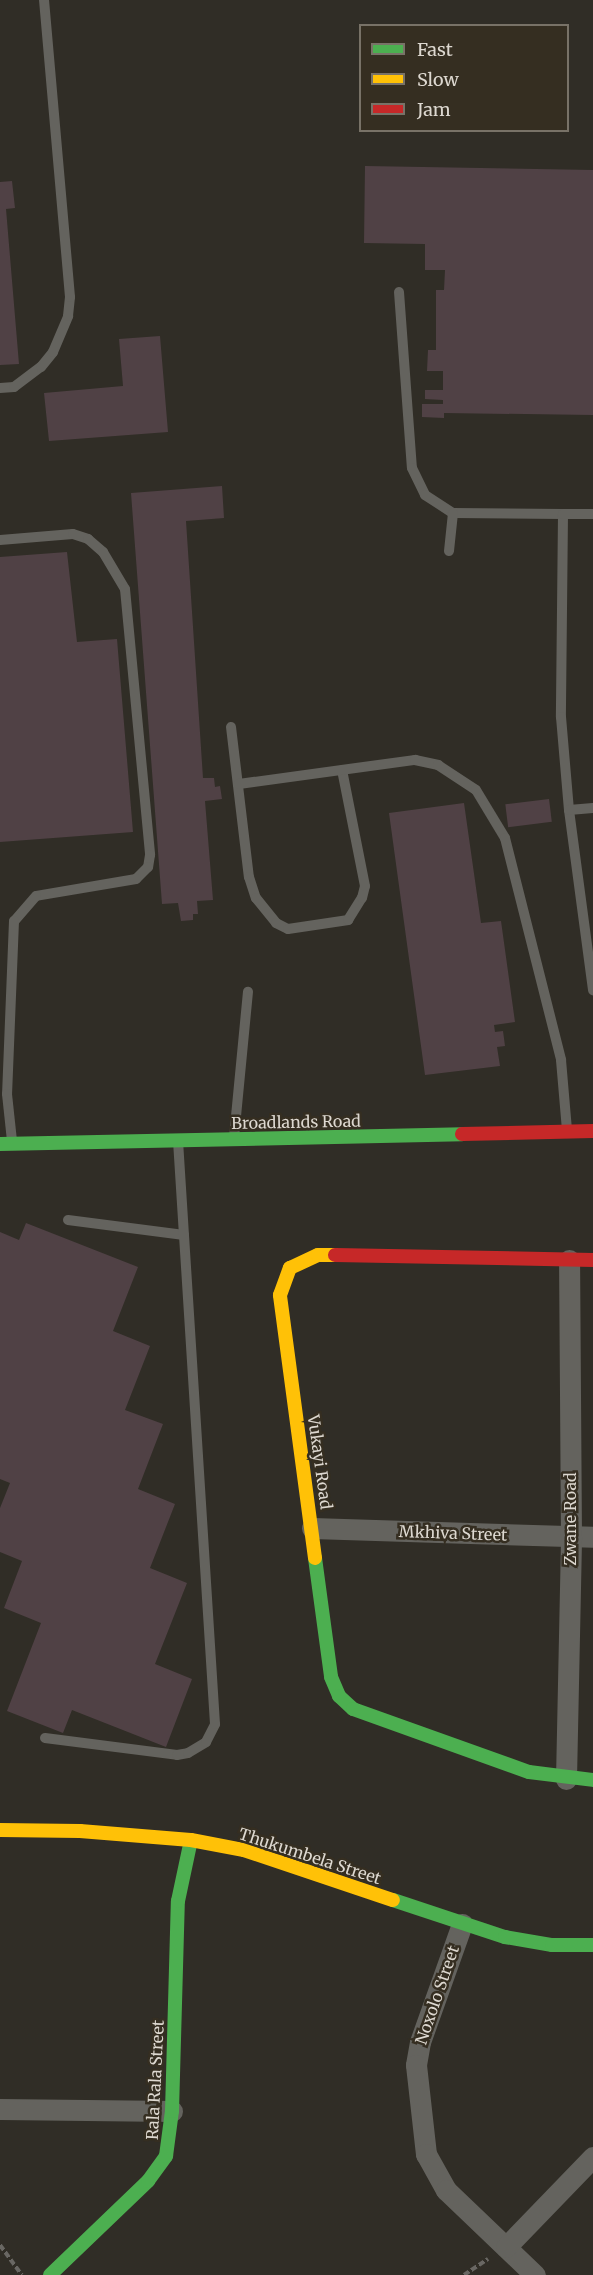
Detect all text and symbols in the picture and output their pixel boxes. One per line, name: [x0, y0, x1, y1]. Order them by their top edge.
legend: [359, 24, 569, 132]
text: Fast: [417, 38, 453, 61]
text: Slow: [417, 68, 459, 91]
text: Jam: [417, 98, 451, 121]
street label: Broadlands Road: [231, 1111, 361, 1133]
street label: Vukayi Road: [304, 1413, 336, 1511]
street label: Zwane Road: [560, 1472, 580, 1566]
street label: Mkhiva Street: [398, 1522, 508, 1544]
street label: Thukumbela Street: [236, 1824, 384, 1888]
street label: Noxolo Street: [411, 1943, 463, 2047]
street label: Rala Rala Street: [142, 2019, 168, 2141]

